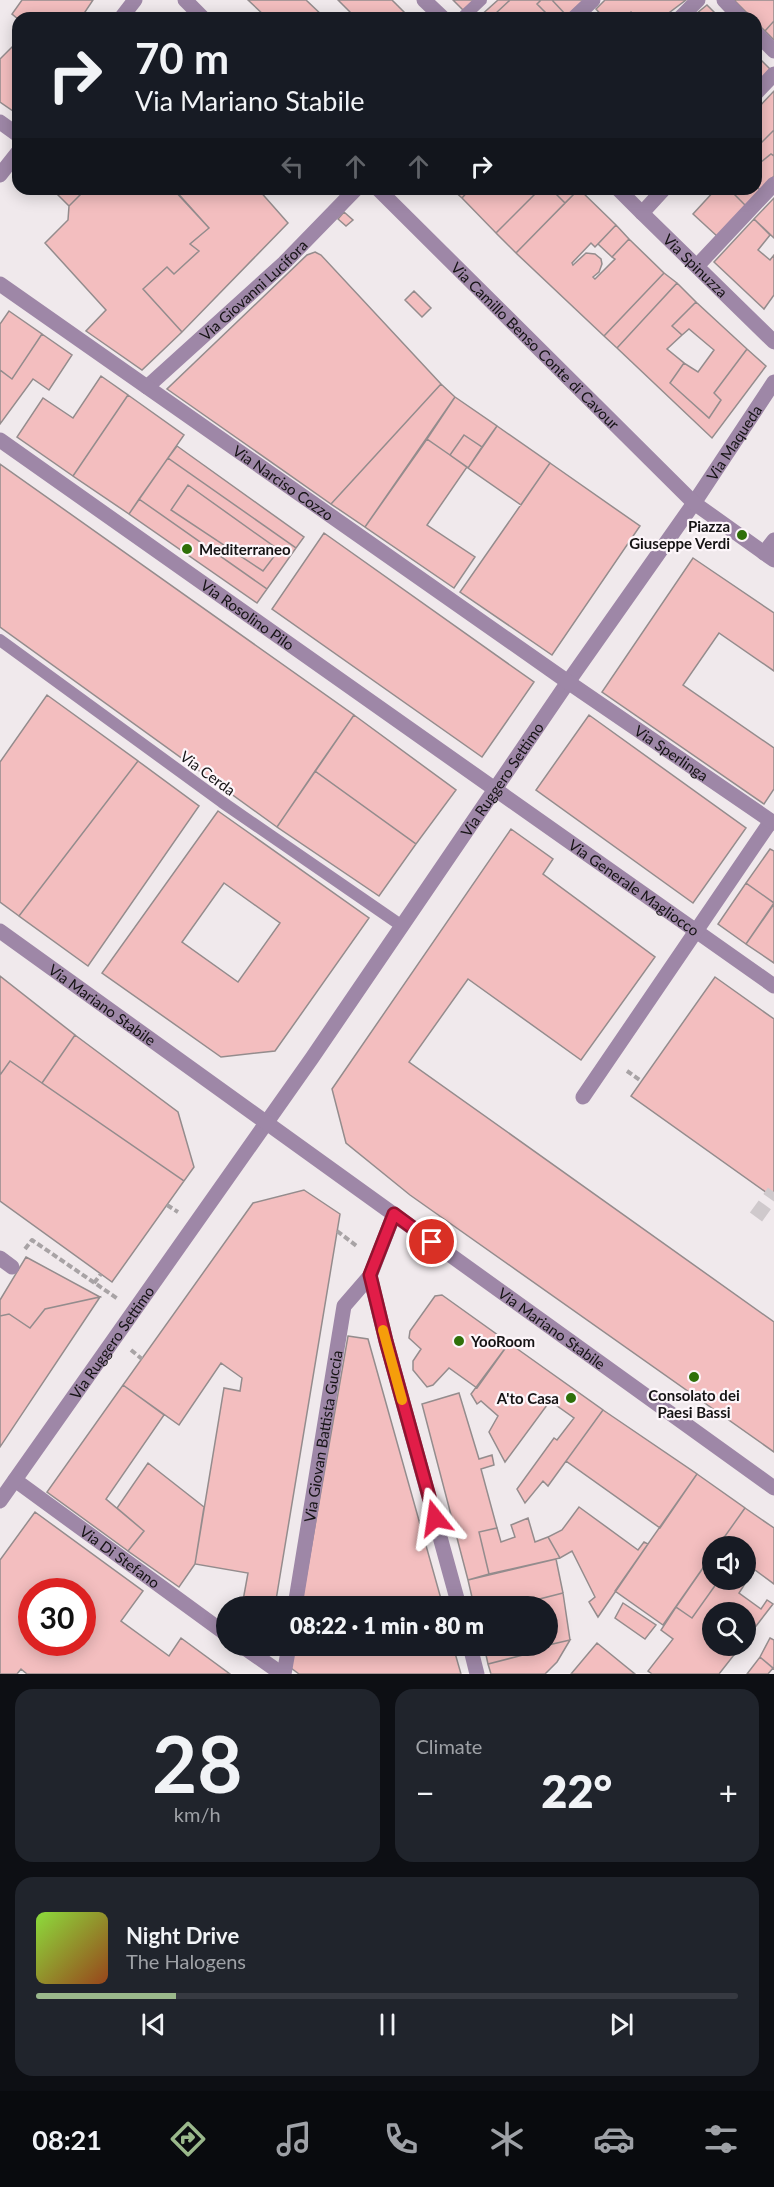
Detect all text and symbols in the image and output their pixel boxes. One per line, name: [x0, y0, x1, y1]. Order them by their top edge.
text: 70 m: [135, 33, 229, 83]
icon: right: [36, 36, 114, 114]
text: Via Mariano Stabile: [135, 84, 365, 117]
icon: left: [276, 150, 309, 183]
icon: ahead: [339, 150, 372, 183]
icon: ahead: [402, 150, 435, 183]
icon: right: [465, 150, 498, 183]
street label: Via Spinuzza: [660, 230, 732, 301]
street label: Via Giovanni Lucifora: [196, 236, 311, 344]
street label: Via Camillo Benso Conte di Cavour: [448, 258, 624, 433]
street label: Via Maqueda: [702, 401, 765, 484]
street label: Via Narciso Cozzo: [230, 441, 337, 524]
place label: Piazza Giuseppe Verdi: [629, 517, 730, 552]
marker: Piazza Giuseppe Verdi: [735, 528, 749, 542]
place label: Mediterraneo: [199, 540, 291, 558]
marker: Mediterraneo: [180, 542, 194, 556]
street label: Via Rosolino Pilo: [197, 576, 298, 654]
street label: Via Ruggero Settimo: [457, 719, 547, 840]
street label: Via Sperlinga: [631, 721, 712, 784]
street label: Via Cerda: [177, 747, 239, 799]
street label: Via Generale Magliocco: [565, 835, 703, 939]
street label: Via Mariano Stabile: [45, 960, 159, 1049]
pin: [406, 1216, 457, 1267]
icon: arrive: [415, 1225, 448, 1258]
street label: Via Ruggero Settimo: [66, 1282, 158, 1402]
street label: Via Mariano Stabile: [495, 1284, 609, 1373]
place label: YooRoom: [470, 1332, 535, 1350]
marker: YooRoom: [452, 1334, 466, 1348]
street label: Via Giovan Battista Guccia: [300, 1349, 346, 1523]
marker: Consolato dei Paesi Bassi: [687, 1370, 701, 1384]
place label: Consolato dei Paesi Bassi: [648, 1386, 740, 1421]
place label: A'to Casa: [496, 1389, 559, 1407]
marker: A'to Casa: [564, 1391, 578, 1405]
position arrow: [403, 1486, 467, 1550]
street label: Via Di Stefano: [77, 1522, 163, 1592]
map controls: [702, 1536, 756, 1656]
button: sound: [702, 1536, 756, 1590]
speed limit sign: 30: [18, 1578, 96, 1656]
button: search: [702, 1602, 756, 1656]
text: 08:22 · 1 min · 80 m: [290, 1612, 484, 1639]
text: 28: [152, 1716, 242, 1810]
text: Climate: [416, 1734, 482, 1758]
text: 22°: [541, 1764, 612, 1818]
text: −: [416, 1772, 435, 1812]
text: +: [719, 1772, 738, 1812]
text: km/h: [174, 1802, 221, 1826]
text: Night Drive: [126, 1922, 239, 1949]
text: The Halogens: [126, 1949, 246, 1973]
icon: previous: [137, 2008, 170, 2041]
icon: pause: [371, 2008, 404, 2041]
icon: next: [605, 2008, 638, 2041]
icon: directions: [167, 2118, 209, 2160]
icon: music: [273, 2118, 315, 2160]
icon: phone: [380, 2118, 422, 2160]
icon: climate: [486, 2118, 528, 2160]
icon: car: [593, 2118, 635, 2160]
icon: filters: [700, 2118, 742, 2160]
text: 08:21: [32, 2123, 102, 2156]

